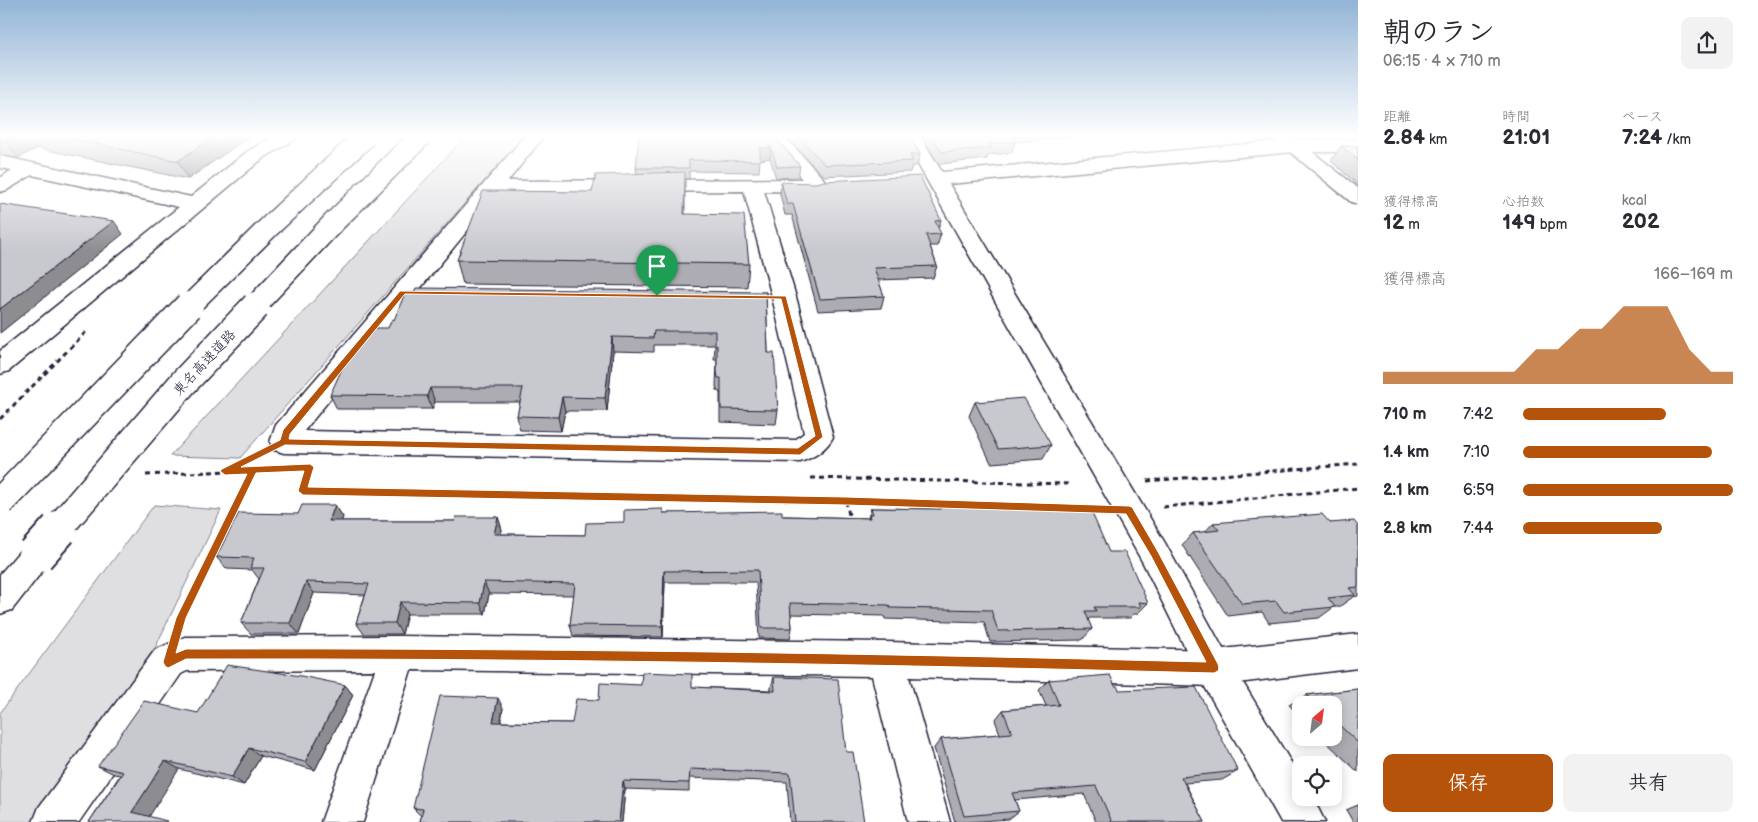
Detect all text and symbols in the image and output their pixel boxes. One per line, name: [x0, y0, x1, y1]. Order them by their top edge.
text: 朝のラン: [1383, 16, 1495, 49]
button: share: [1681, 17, 1733, 69]
text: 06:15 · 4 × 710 m: [1383, 52, 1501, 71]
text: 距離: [1383, 108, 1411, 125]
text: 時間: [1502, 108, 1530, 125]
text: ペース: [1622, 108, 1663, 125]
text: 2.84: [1383, 125, 1425, 150]
text: 21:01: [1502, 125, 1550, 150]
text: 7:24: [1622, 125, 1662, 150]
text: km: [1425, 131, 1447, 148]
text: /km: [1662, 131, 1691, 148]
text: kcal: [1622, 192, 1647, 209]
text: 獲得標高: [1383, 193, 1439, 210]
text: 心拍数: [1502, 193, 1544, 210]
text: 202: [1622, 209, 1660, 234]
text: 12: [1383, 210, 1404, 235]
text: 149: [1502, 210, 1536, 235]
text: m: [1404, 216, 1420, 233]
text: bpm: [1536, 216, 1567, 233]
pin: [636, 245, 678, 296]
icon: arrive: [643, 252, 671, 280]
text: 166–169 m: [1654, 265, 1733, 284]
text: 獲得標高: [1383, 270, 1447, 289]
street label: 東名高速道路: [170, 326, 239, 399]
text: 710 m: [1383, 405, 1427, 424]
text: 7:42: [1463, 405, 1493, 424]
text: 1.4 km: [1383, 443, 1429, 462]
text: 7:10: [1463, 443, 1490, 462]
text: 2.1 km: [1383, 481, 1429, 500]
text: 6:59: [1463, 481, 1494, 500]
text: 2.8 km: [1383, 519, 1432, 538]
text: 7:44: [1463, 519, 1494, 538]
north arrow: [1292, 696, 1342, 746]
map controls: [1292, 696, 1342, 806]
button: 保存: [1383, 754, 1553, 812]
button: 共有: [1563, 754, 1733, 812]
button: locate: [1292, 756, 1342, 806]

